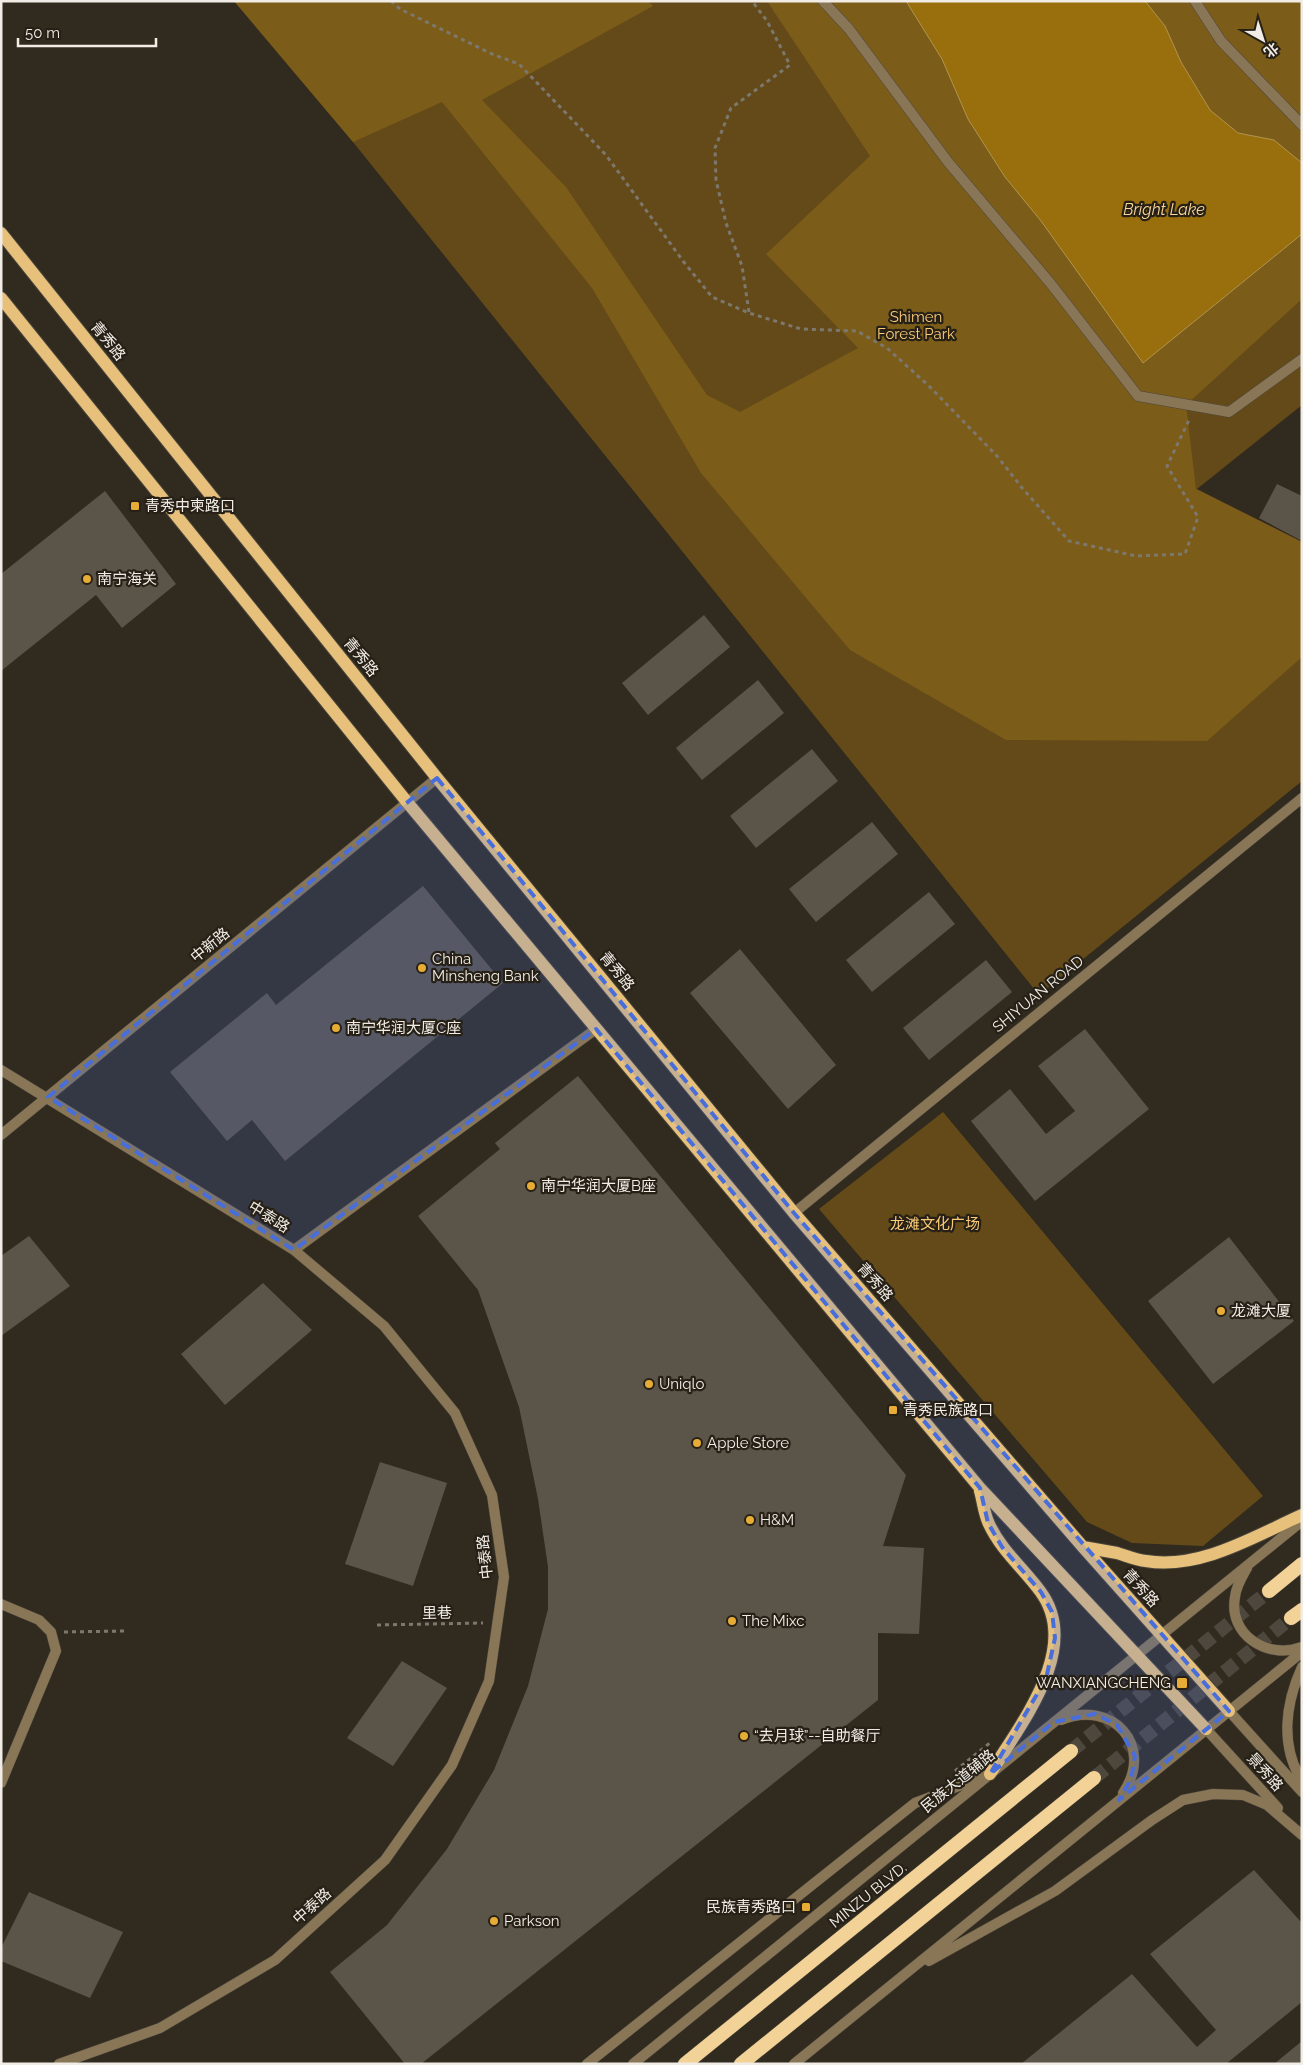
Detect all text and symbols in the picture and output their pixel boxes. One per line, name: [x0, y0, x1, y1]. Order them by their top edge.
scale bar: [18, 15, 155, 47]
north arrow: [1238, 15, 1288, 65]
text: 50 m: [25, 24, 60, 42]
text: 北: [1261, 39, 1282, 61]
water label: Bright Lake: [1123, 200, 1205, 219]
park label: Shimen Forest Park: [877, 308, 955, 343]
street label: 青秀路: [87, 318, 129, 364]
place label: 青秀中柬路口: [145, 497, 235, 515]
marker: 青秀中柬路口: [129, 500, 141, 512]
place label: 南宁海关: [97, 570, 157, 588]
marker: 南宁海关: [81, 573, 93, 585]
street label: 青秀路: [340, 634, 382, 680]
street label: 中新路: [187, 924, 233, 966]
street label: 青秀路: [596, 948, 638, 994]
place label: China Minsheng Bank: [432, 950, 539, 985]
street label: SHIYUAN ROAD: [989, 952, 1087, 1036]
marker: China Minsheng Bank: [416, 962, 428, 974]
place label: 南宁华润大厦C座: [346, 1019, 461, 1037]
marker: 南宁华润大厦C座: [330, 1022, 342, 1034]
place label: 南宁华润大厦B座: [541, 1177, 656, 1195]
marker: 南宁华润大厦B座: [525, 1180, 537, 1192]
street label: 中泰路: [245, 1197, 293, 1237]
park label: 龙滩文化广场: [890, 1215, 980, 1233]
street label: 青秀路: [853, 1259, 897, 1305]
place label: 龙滩大厦: [1231, 1302, 1291, 1320]
marker: 龙滩大厦: [1215, 1305, 1227, 1317]
place label: Uniqlo: [659, 1375, 705, 1393]
marker: Uniqlo: [643, 1378, 655, 1390]
place label: 青秀民族路口: [903, 1401, 993, 1419]
marker: 青秀民族路口: [887, 1404, 899, 1416]
place label: Apple Store: [707, 1434, 789, 1452]
marker: Apple Store: [691, 1437, 703, 1449]
place label: H&M: [760, 1511, 794, 1529]
marker: H&M: [744, 1514, 756, 1526]
street label: 中泰路: [474, 1534, 496, 1580]
street label: 青秀路: [1119, 1565, 1163, 1611]
street label: 里巷: [422, 1604, 452, 1622]
place label: The Mixc: [742, 1612, 804, 1630]
marker: The Mixc: [726, 1615, 738, 1627]
place label: WANXIANGCHENG: [1036, 1674, 1171, 1692]
marker: WANXIANGCHENG: [1175, 1676, 1189, 1690]
place label: “去月球”--自助餐厅: [754, 1727, 881, 1745]
marker: “去月球”--自助餐厅: [738, 1730, 750, 1742]
street label: 民族大道辅路: [917, 1746, 999, 1816]
street label: 景秀路: [1243, 1749, 1287, 1795]
street label: MINZU BLVD.: [826, 1858, 910, 1932]
street label: 中泰路: [289, 1884, 335, 1928]
place label: 民族青秀路口: [706, 1898, 796, 1916]
marker: 民族青秀路口: [800, 1901, 812, 1913]
place label: Parkson: [504, 1912, 560, 1930]
marker: Parkson: [488, 1915, 500, 1927]

